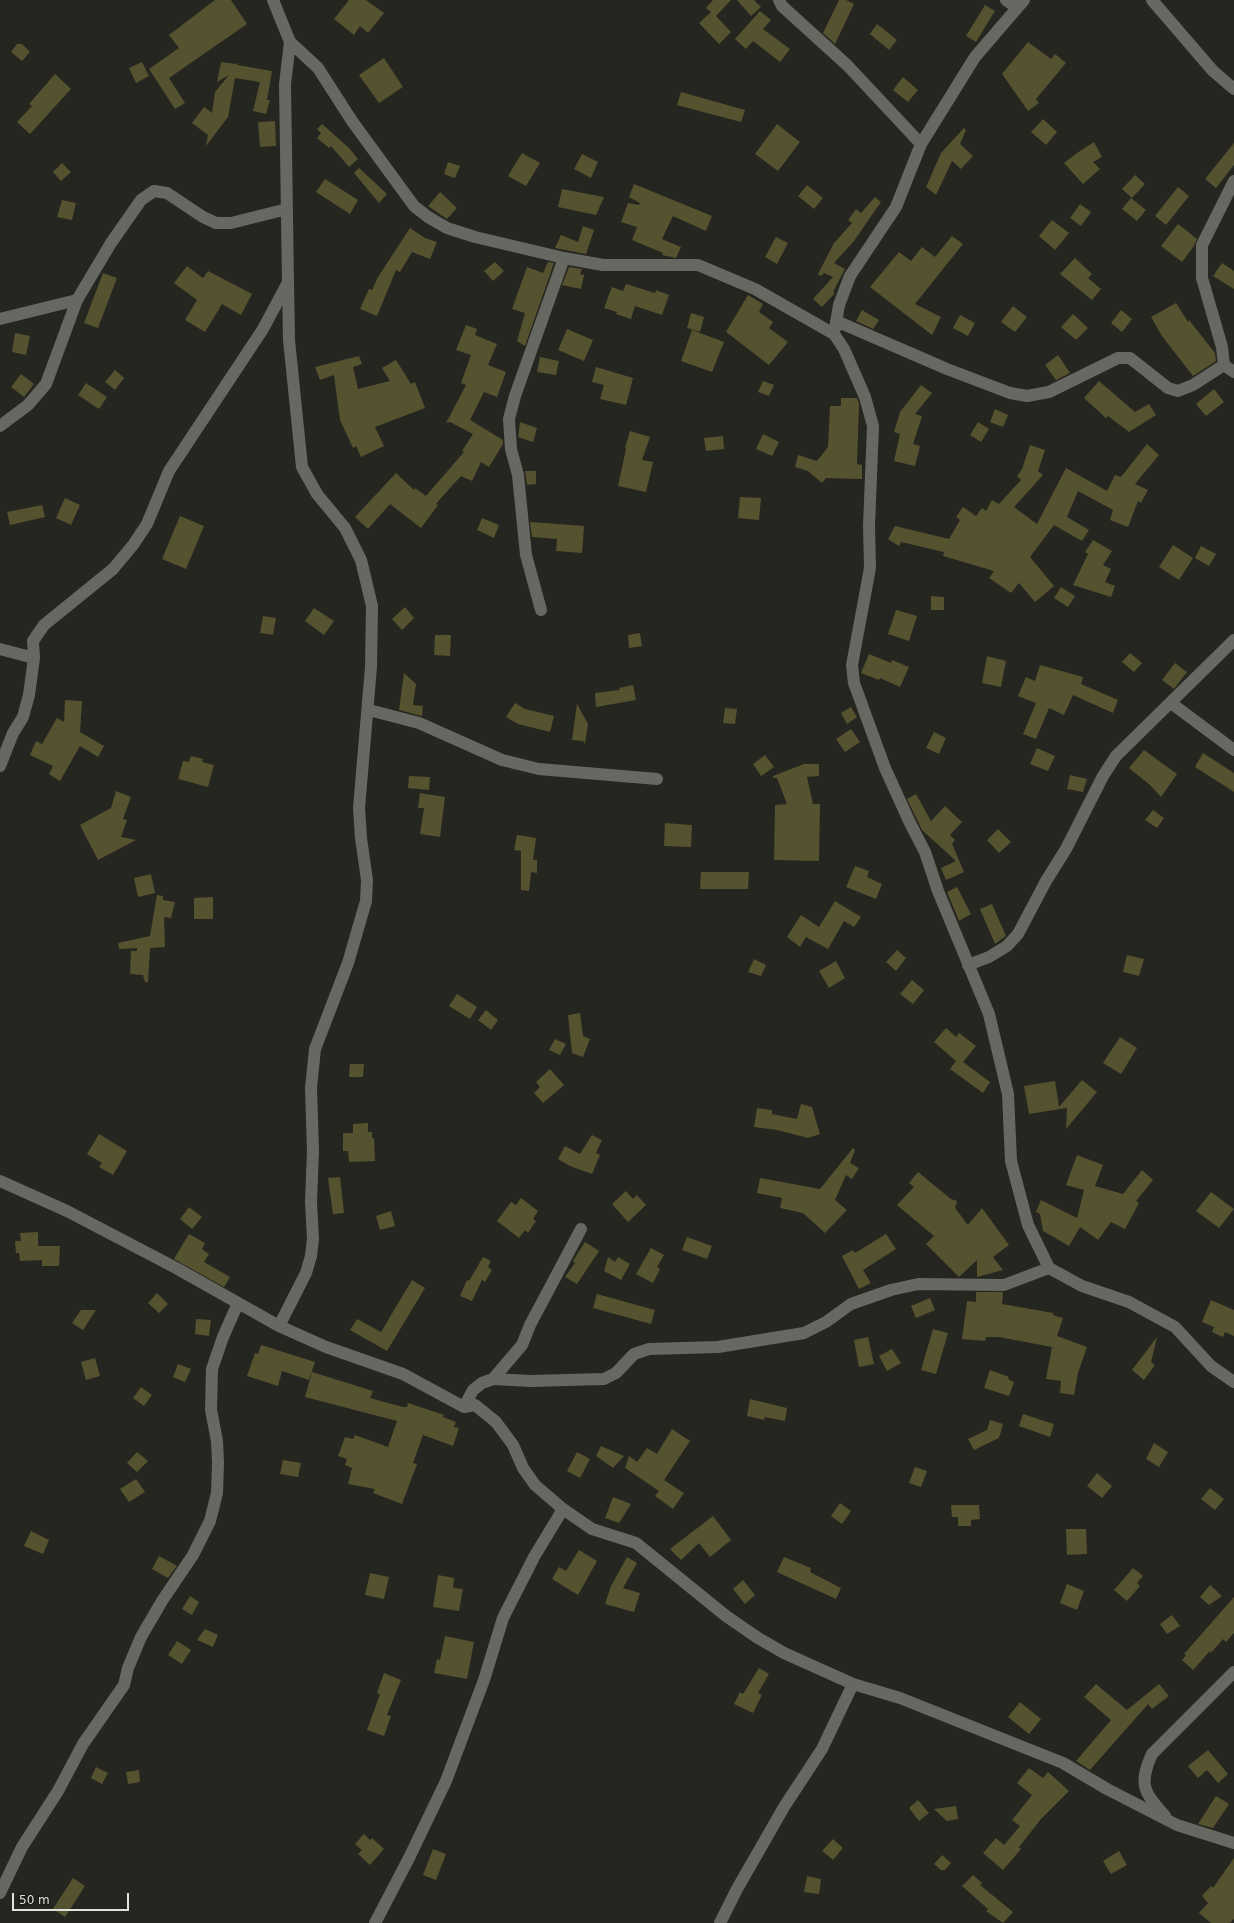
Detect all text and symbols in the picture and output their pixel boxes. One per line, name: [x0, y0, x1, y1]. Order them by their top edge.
scale bar: [14, 1885, 131, 1911]
text: 50 m: [19, 1893, 50, 1907]

